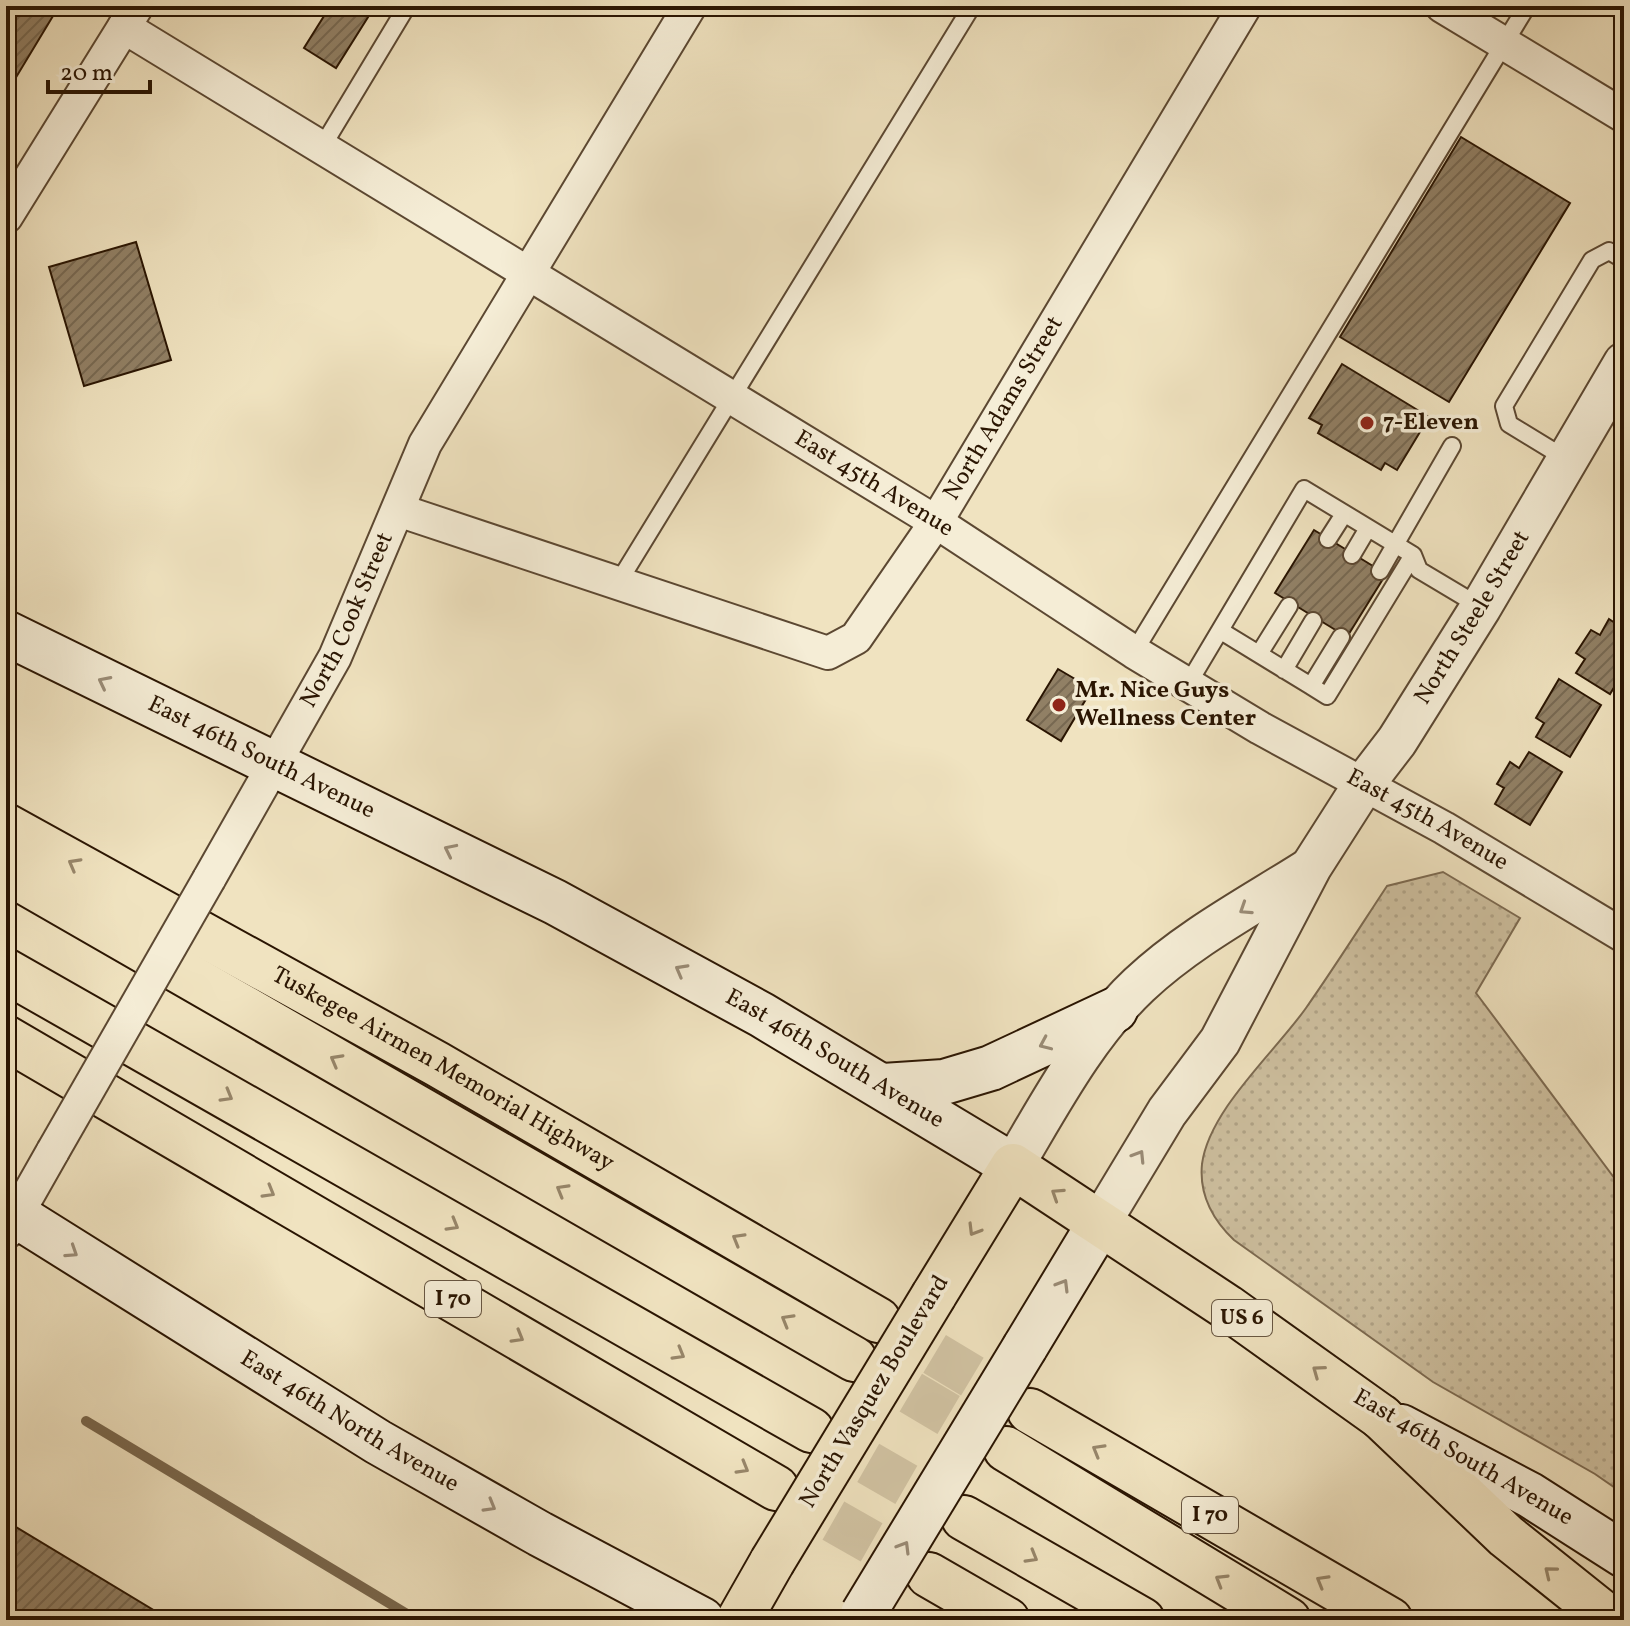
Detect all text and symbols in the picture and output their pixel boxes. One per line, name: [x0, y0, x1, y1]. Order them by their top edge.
scale bar: [48, 44, 150, 94]
text: 20 m: [60, 57, 113, 91]
street label: North Adams Street: [936, 310, 1072, 507]
place label: 7-Eleven: [1383, 406, 1479, 440]
marker: 7-Eleven: [1358, 414, 1376, 432]
street label: East 45th Avenue: [787, 422, 960, 546]
street label: North Steele Street: [1407, 524, 1539, 712]
street label: North Cook Street: [292, 527, 403, 714]
place label: Mr. Nice Guys Wellness Center: [1075, 674, 1256, 736]
one-way arrow: [97, 676, 112, 692]
street label: East 46th South Avenue: [142, 688, 381, 828]
marker: Mr. Nice Guys Wellness Center: [1050, 696, 1068, 714]
street label: East 45th Avenue: [1340, 761, 1515, 880]
one-way arrow: [444, 844, 459, 859]
one-way arrow: [68, 858, 82, 873]
one-way arrow: [1239, 899, 1254, 914]
street label: Tuskegee Airmen Memorial Highway: [265, 959, 620, 1180]
one-way arrow: [675, 964, 689, 979]
street label: East 46th South Avenue: [719, 981, 950, 1138]
one-way arrow: [1039, 1034, 1053, 1050]
one-way arrow: [331, 1054, 345, 1070]
one-way arrow: [219, 1087, 233, 1102]
one-way arrow: [1130, 1150, 1145, 1165]
one-way arrow: [260, 1182, 275, 1198]
one-way arrow: [556, 1184, 571, 1200]
one-way arrow: [1051, 1189, 1065, 1204]
one-way arrow: [444, 1215, 459, 1231]
one-way arrow: [968, 1221, 984, 1236]
one-way arrow: [732, 1233, 746, 1249]
one-way arrow: [63, 1242, 77, 1257]
street label: North Vasquez Boulevard: [792, 1269, 958, 1515]
one-way arrow: [1053, 1279, 1068, 1294]
road number: I 70: [425, 1281, 481, 1317]
road number: US 6: [1212, 1300, 1272, 1336]
one-way arrow: [781, 1314, 796, 1330]
one-way arrow: [509, 1327, 524, 1343]
street label: East 46th North Avenue: [233, 1343, 465, 1501]
one-way arrow: [670, 1344, 685, 1360]
one-way arrow: [1312, 1367, 1327, 1381]
street label: East 46th South Avenue: [1347, 1381, 1579, 1535]
one-way arrow: [1092, 1444, 1106, 1460]
one-way arrow: [734, 1458, 749, 1474]
one-way arrow: [481, 1496, 495, 1512]
road number: I 70: [1182, 1497, 1238, 1533]
one-way arrow: [894, 1541, 909, 1556]
one-way arrow: [1023, 1547, 1038, 1563]
one-way arrow: [1544, 1567, 1559, 1581]
one-way arrow: [1215, 1574, 1230, 1589]
one-way arrow: [1316, 1575, 1331, 1591]

